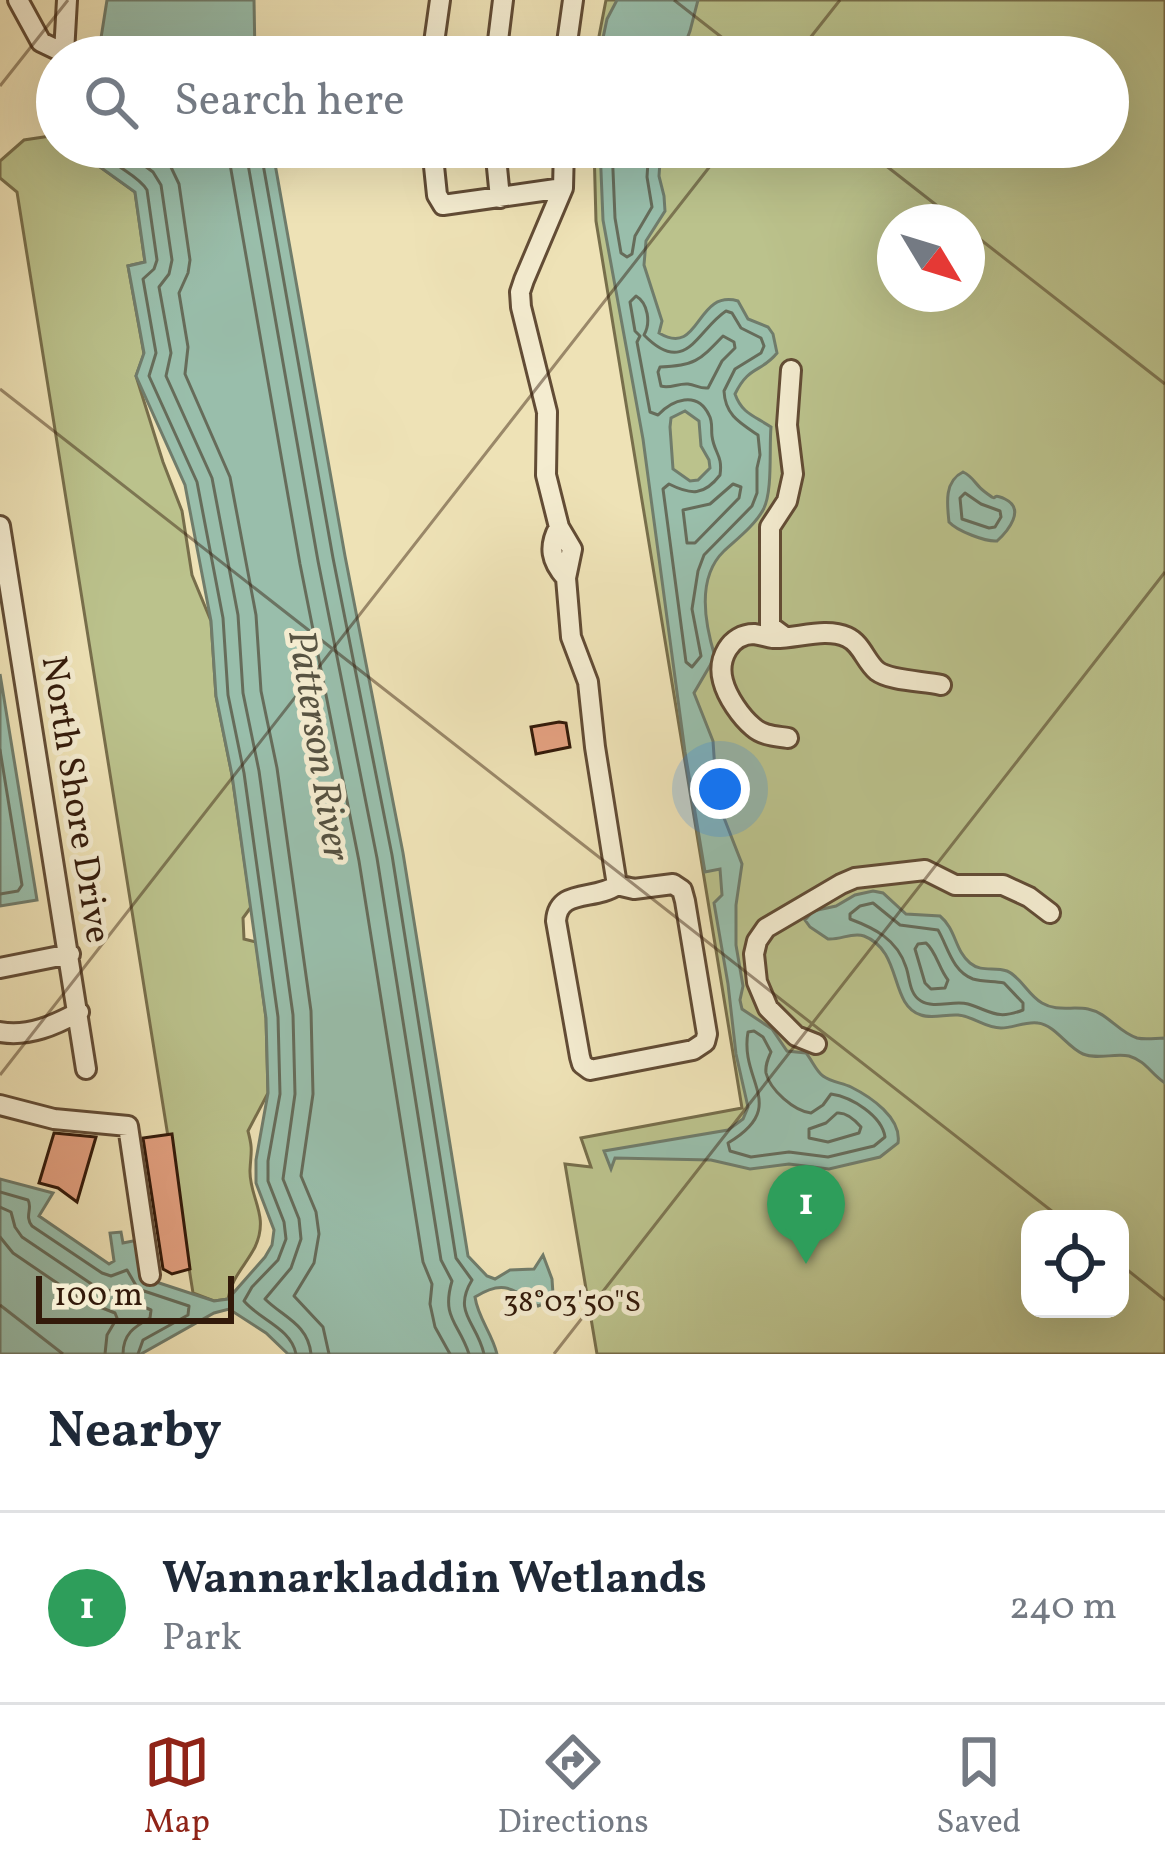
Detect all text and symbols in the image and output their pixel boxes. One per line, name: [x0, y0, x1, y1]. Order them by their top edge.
search box: [36, 36, 1129, 168]
icon: search: [78, 69, 144, 135]
text: Search here: [174, 71, 405, 134]
north arrow: [877, 204, 985, 312]
water label: Patterson River: [272, 626, 362, 866]
street label: North Shore Drive: [27, 653, 121, 947]
your location: [690, 759, 750, 819]
pin: 1: [767, 1165, 845, 1264]
map controls: [1021, 1210, 1129, 1318]
button: locate: [1021, 1210, 1129, 1318]
scale bar: [36, 1270, 234, 1323]
text: 100 m: [54, 1274, 143, 1320]
text: 38°03'50"S: [503, 1282, 641, 1324]
text: Nearby: [48, 1397, 222, 1468]
text: Wannarkladdin Wetlands: [162, 1549, 707, 1612]
text: 1: [79, 1581, 95, 1635]
text: 240 m: [1009, 1581, 1117, 1635]
text: Park: [162, 1612, 242, 1666]
tab: Map: [144, 1729, 210, 1847]
tab: Directions: [497, 1729, 649, 1847]
tab: Saved: [936, 1729, 1021, 1847]

